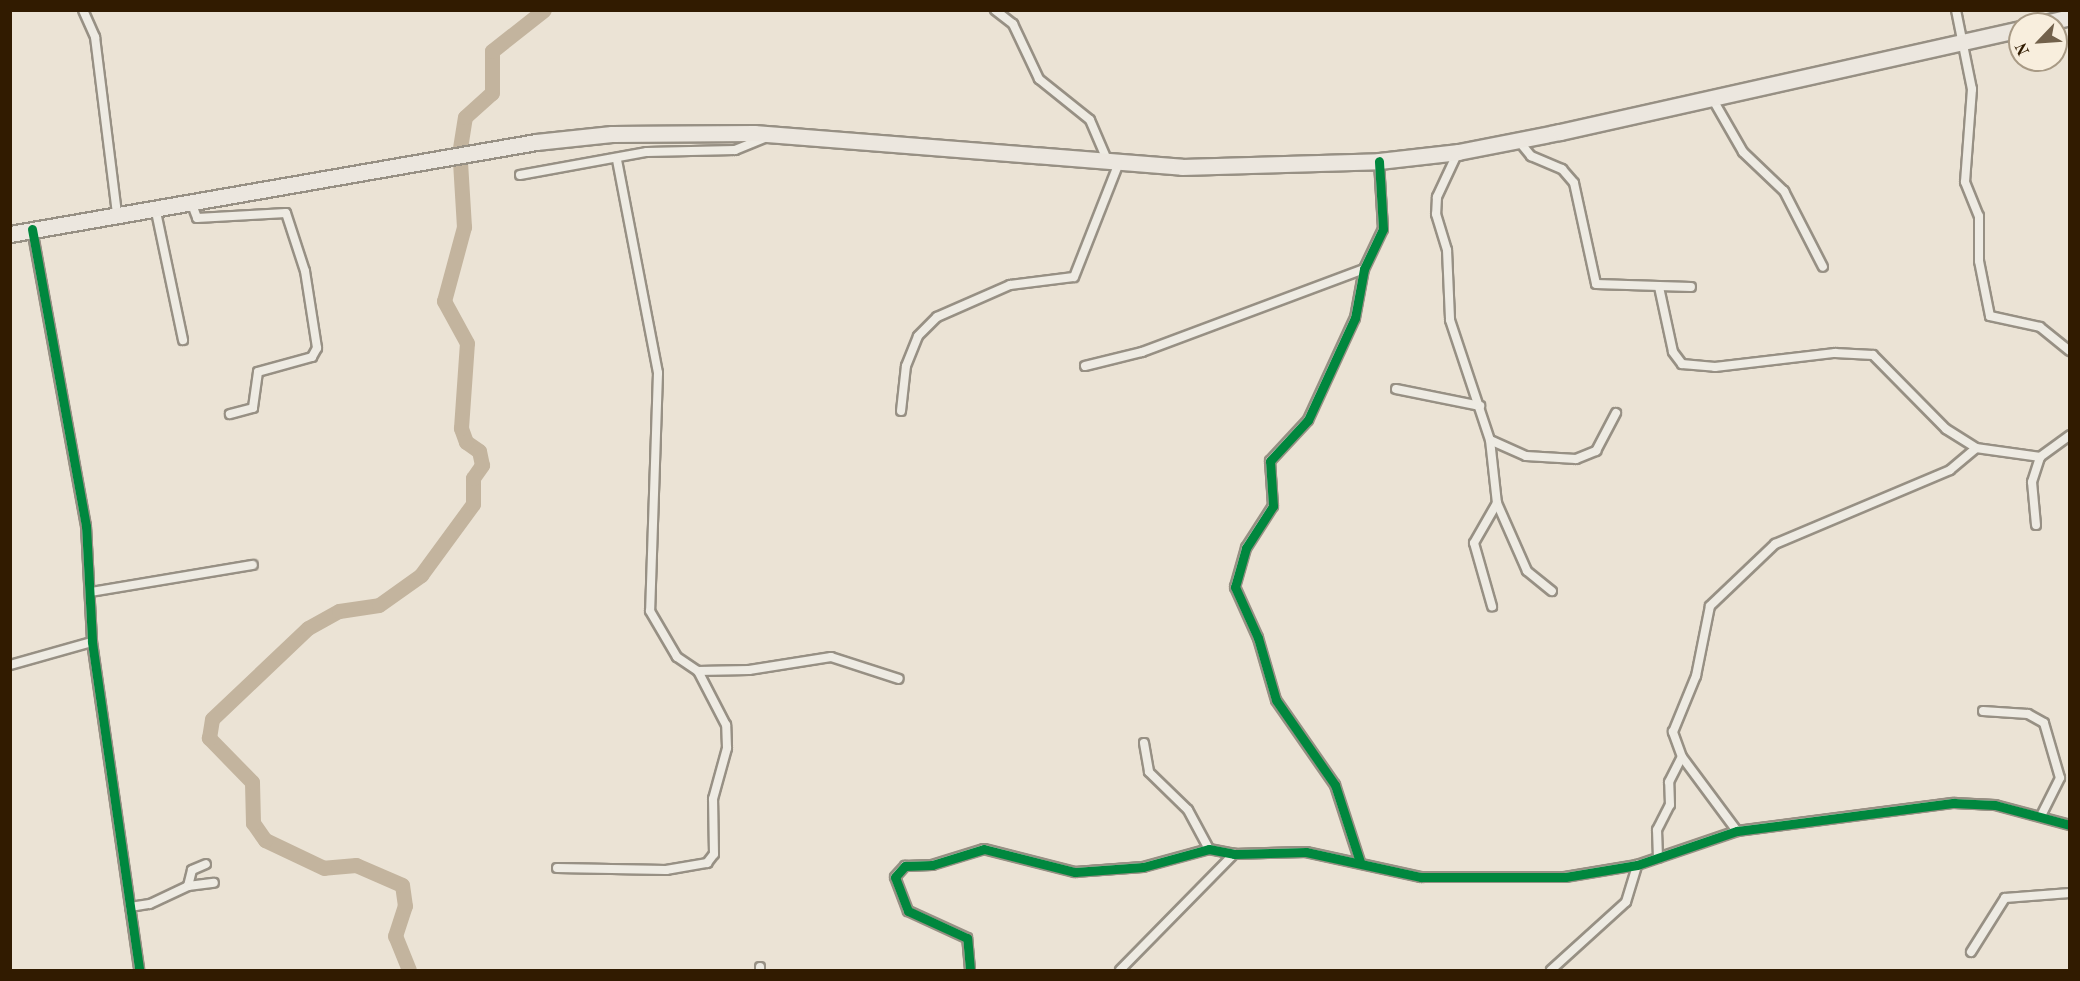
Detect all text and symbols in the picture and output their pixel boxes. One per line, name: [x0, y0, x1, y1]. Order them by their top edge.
north arrow: [2008, 12, 2068, 72]
text: N: [2014, 40, 2033, 58]

